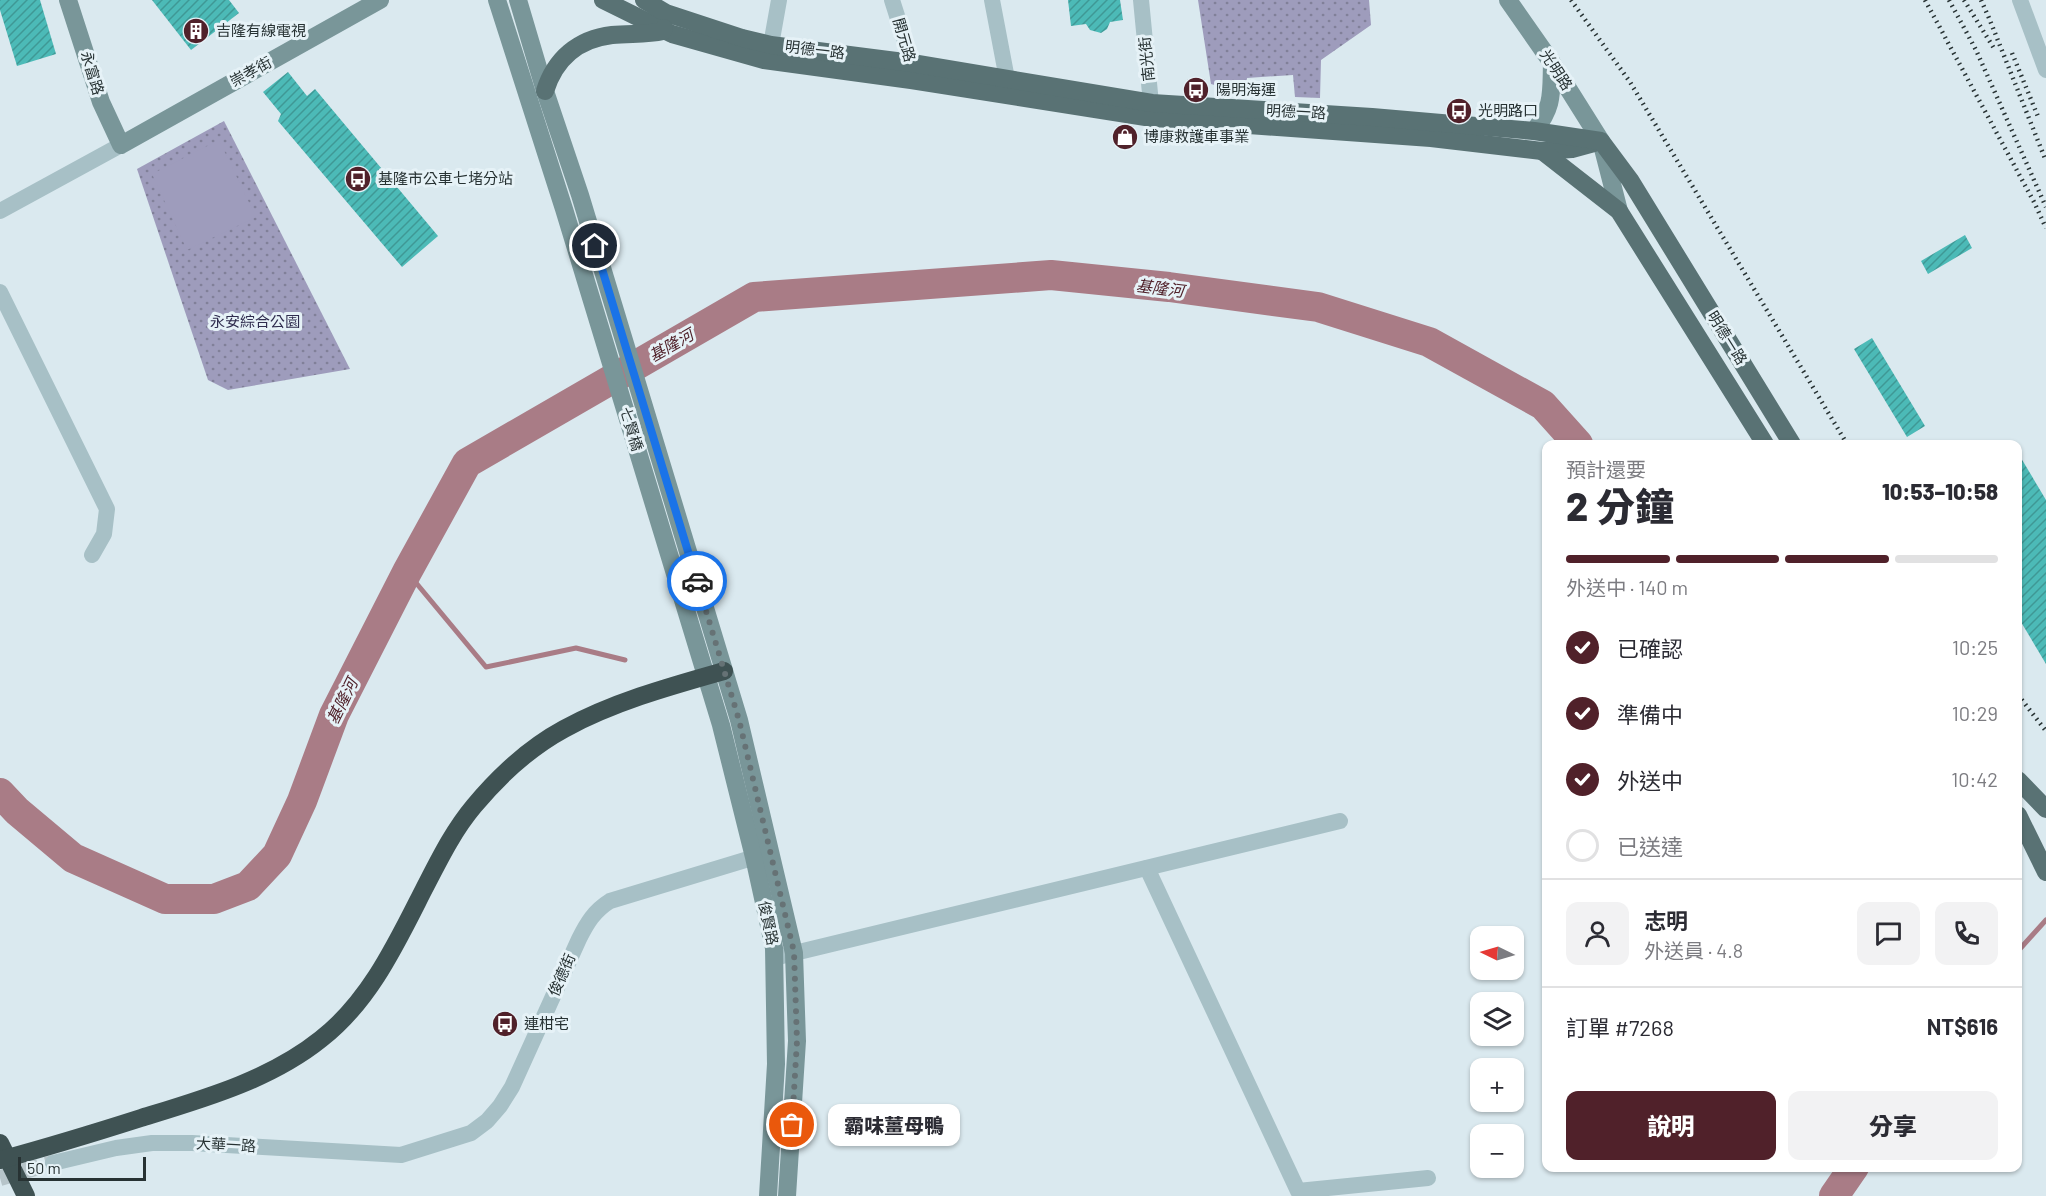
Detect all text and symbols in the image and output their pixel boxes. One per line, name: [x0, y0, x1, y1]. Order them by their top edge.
building icon: 吉隆有線電視: [181, 16, 211, 46]
street label: 開元路: [890, 16, 920, 64]
place label: 吉隆有線電視: [216, 21, 306, 39]
street label: 明德一路: [784, 36, 846, 62]
street label: 南光街: [1135, 36, 1157, 82]
street label: 光明路: [1537, 46, 1577, 93]
street label: 永富路: [78, 49, 108, 97]
street label: 崇孝街: [226, 52, 275, 90]
bus stop icon: 陽明海運: [1181, 75, 1211, 105]
place label: 陽明海運: [1216, 80, 1276, 98]
bus stop icon: 光明路口: [1444, 96, 1474, 126]
street label: 明德一路: [1266, 100, 1326, 122]
place label: 光明路口: [1478, 101, 1538, 119]
shop icon: 博康救護車事業: [1110, 122, 1140, 152]
place label: 博康救護車事業: [1144, 127, 1249, 145]
bus stop icon: 基隆市公車七堵分站: [343, 164, 373, 194]
place label: 基隆市公車七堵分站: [378, 169, 513, 187]
pin: [569, 220, 620, 271]
icon: home: [578, 229, 611, 262]
water label: 基隆河: [1135, 275, 1188, 300]
street label: 明德一路: [1704, 307, 1751, 368]
park label: 永安綜合公園: [210, 312, 300, 330]
water label: 基隆河: [645, 323, 699, 365]
street label: 七賢橋: [617, 405, 647, 453]
text: 預計還要: [1566, 457, 1646, 481]
text: 10:53–10:58: [1882, 478, 1998, 504]
text: 2 分鐘: [1566, 482, 1674, 529]
courier: [667, 551, 727, 611]
icon: car: [681, 565, 714, 598]
text: 外送中 · 140 m: [1566, 575, 1688, 599]
icon: check: [1566, 631, 1599, 664]
text: 已確認: [1617, 635, 1683, 661]
text: 10:25: [1952, 635, 1998, 659]
water label: 基隆河: [322, 672, 362, 727]
icon: check: [1566, 697, 1599, 730]
text: 準備中: [1617, 701, 1683, 727]
text: 10:29: [1952, 701, 1998, 725]
icon: check: [1566, 763, 1599, 796]
text: 外送中: [1617, 767, 1683, 793]
text: 10:42: [1951, 767, 1998, 791]
text: 已送達: [1617, 833, 1683, 859]
street label: 俊賢路: [755, 899, 782, 947]
button: person: [1566, 902, 1629, 965]
button: chat: [1857, 902, 1920, 965]
button: phone: [1935, 902, 1998, 965]
text: 志明: [1644, 907, 1688, 933]
north arrow: [1470, 926, 1524, 980]
map controls: [1470, 926, 1524, 1178]
text: 外送員 · 4.8: [1644, 938, 1743, 962]
street label: 俊德街: [544, 950, 578, 999]
button: layers: [1470, 992, 1524, 1046]
bus stop icon: 連柑宅: [490, 1009, 520, 1039]
text: NT$616: [1927, 1013, 1998, 1039]
place label: 連柑宅: [524, 1014, 569, 1032]
text: 訂單 #7268: [1566, 1014, 1674, 1040]
button: +: [1470, 1058, 1524, 1112]
button: 說明: [1566, 1091, 1776, 1160]
button: 分享: [1788, 1091, 1998, 1160]
pin: [766, 1099, 817, 1150]
callout: 霸味薑母鴨: [828, 1104, 960, 1146]
icon: bag: [775, 1108, 808, 1141]
text: 霸味薑母鴨: [844, 1113, 944, 1137]
button: −: [1470, 1124, 1524, 1178]
street label: 大華一路: [196, 1133, 256, 1155]
scale bar: [18, 1154, 146, 1182]
text: 50 m: [27, 1158, 61, 1177]

